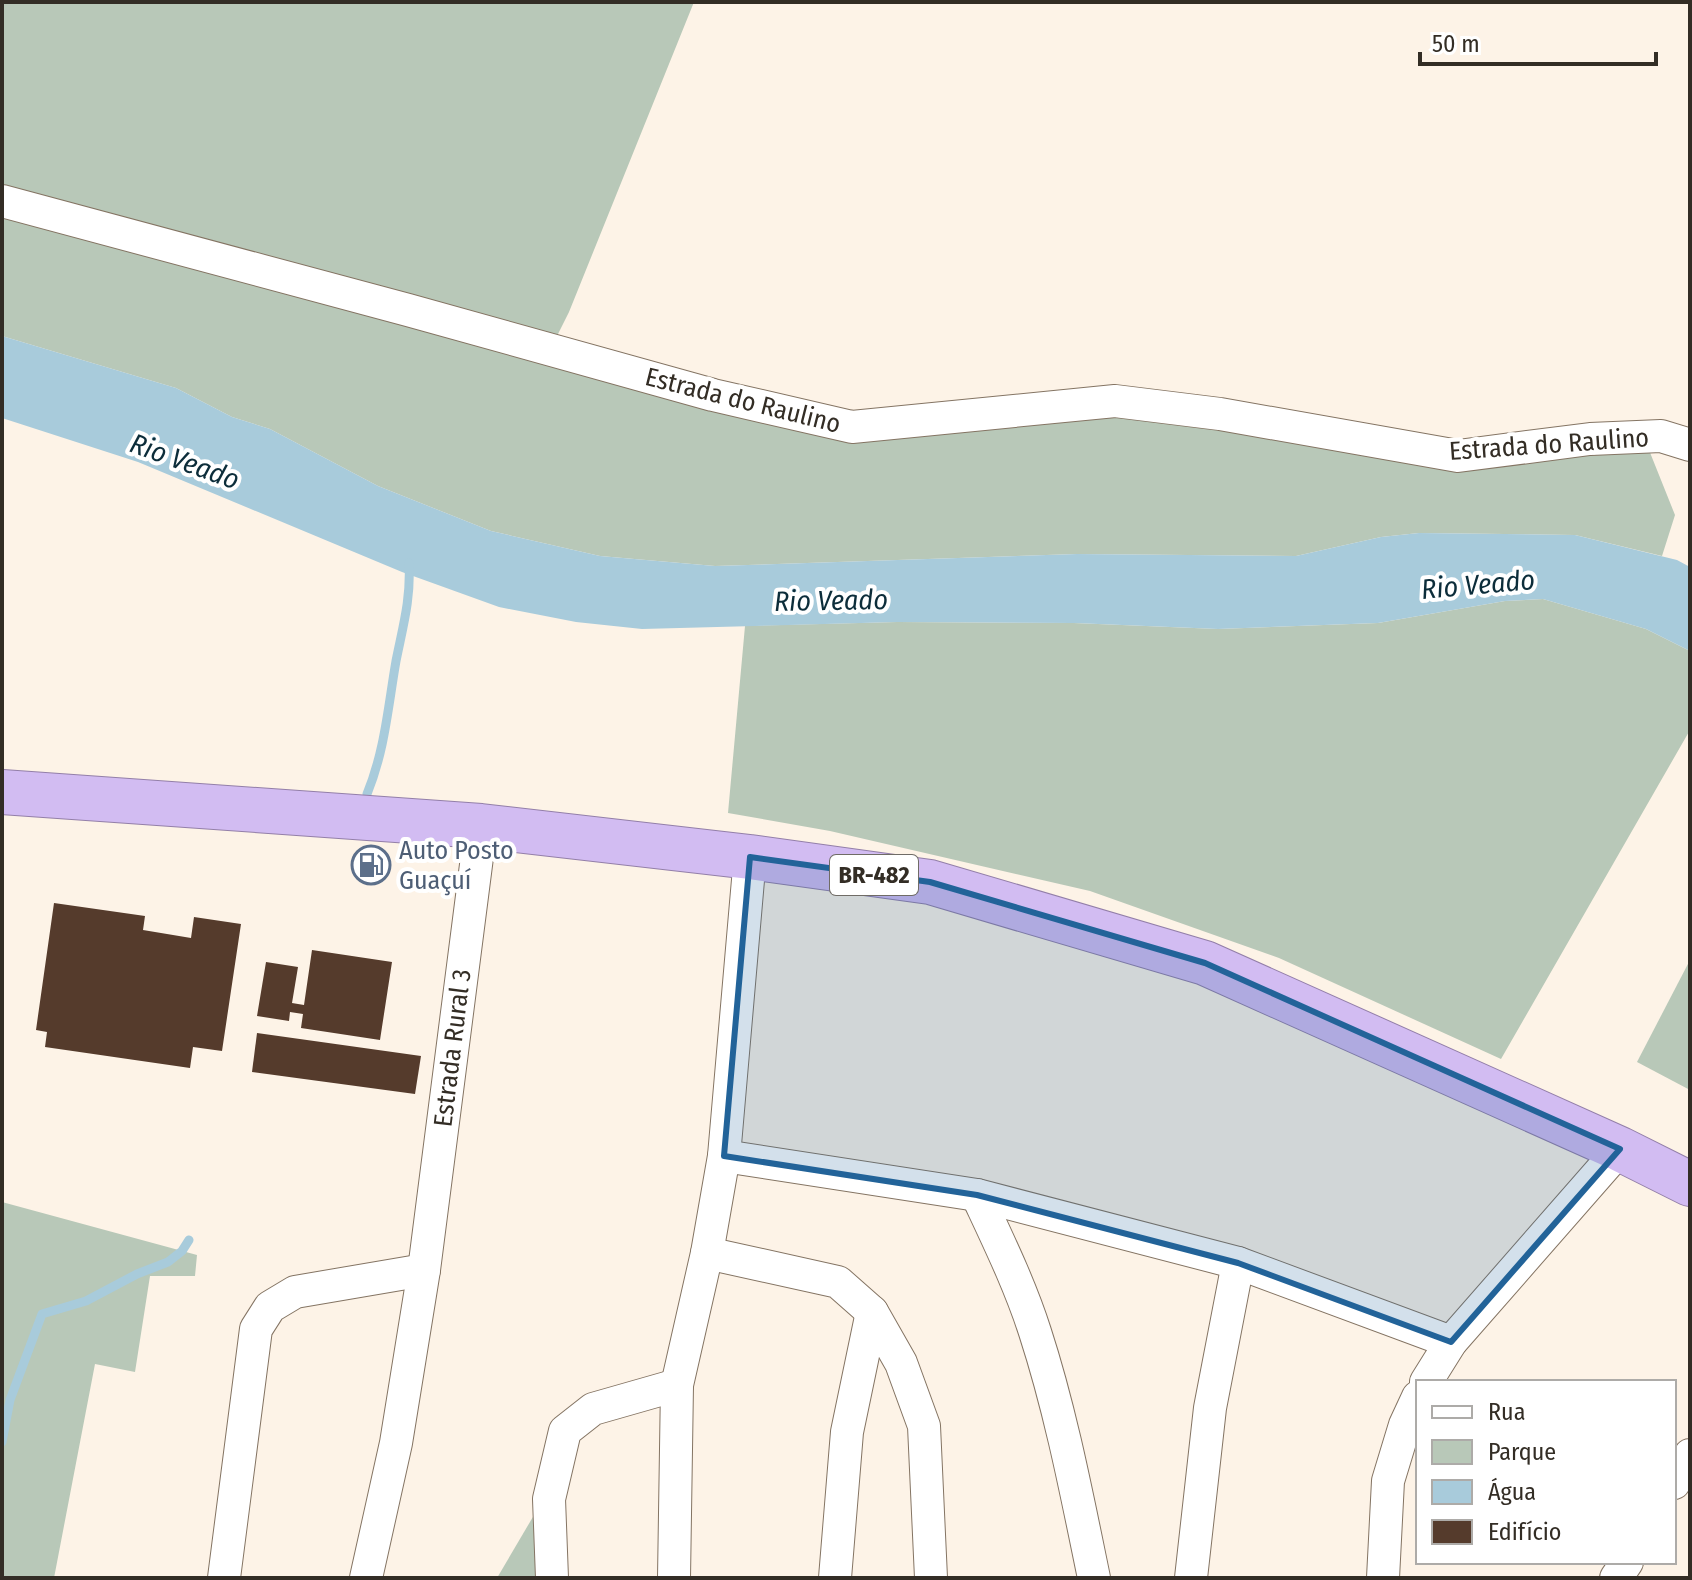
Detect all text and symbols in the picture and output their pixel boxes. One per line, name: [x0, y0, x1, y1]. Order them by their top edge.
scale bar: [1420, 16, 1656, 66]
text: 50 m: [1432, 30, 1480, 58]
street label: Estrada do Raulino: [642, 361, 844, 440]
street label: Estrada do Raulino: [1448, 422, 1650, 467]
water label: Rio Veado: [126, 426, 244, 496]
water label: Rio Veado: [1420, 563, 1536, 606]
water label: Rio Veado: [774, 583, 888, 618]
place label: Auto Posto Guaçuí: [399, 835, 514, 896]
fuel station icon: Auto Posto Guaçuí: [350, 844, 392, 886]
road number: BR-482: [830, 855, 918, 895]
street label: Estrada Rural 3: [427, 967, 478, 1129]
legend: [1416, 1380, 1676, 1564]
text: Rua: [1488, 1398, 1525, 1426]
text: Parque: [1488, 1438, 1556, 1466]
text: Água: [1488, 1477, 1536, 1506]
text: Edifício: [1488, 1518, 1561, 1546]

